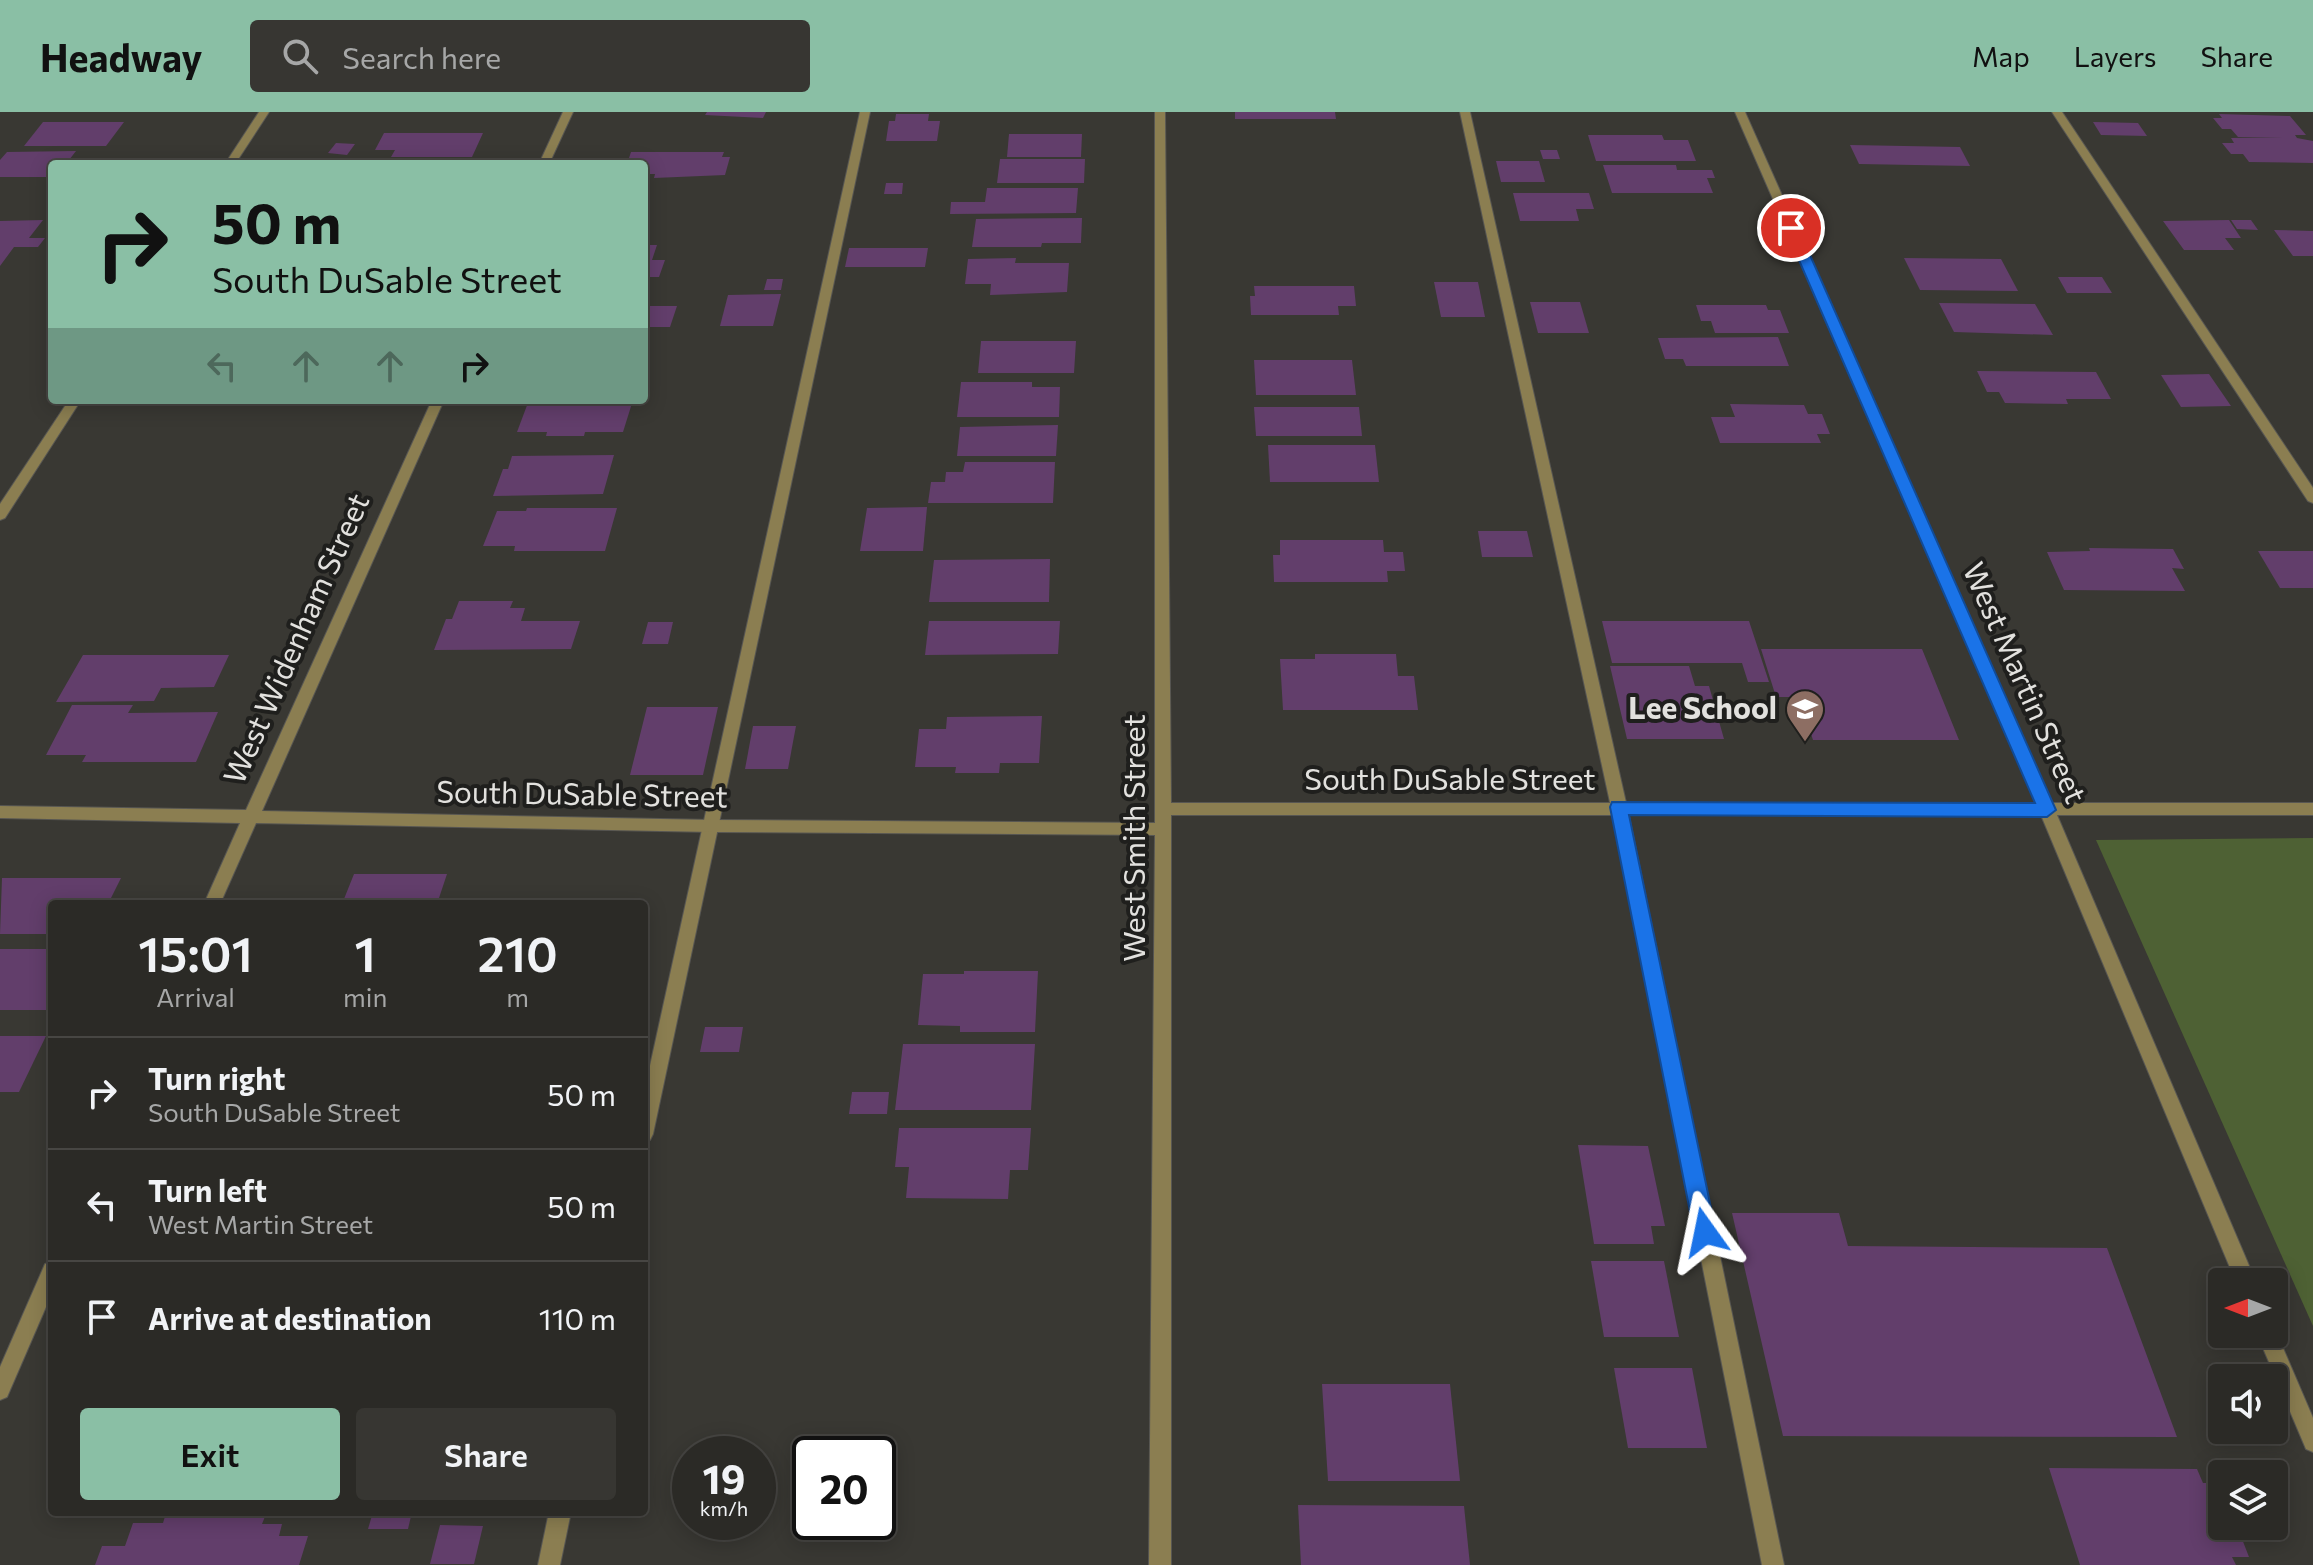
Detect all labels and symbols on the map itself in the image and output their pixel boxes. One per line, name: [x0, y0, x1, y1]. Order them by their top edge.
pin: [1757, 194, 1825, 262]
street label: West Widenham Street: [214, 487, 376, 789]
street label: West Martin Street: [1957, 556, 2096, 808]
place label: Lee School: [1628, 688, 1777, 725]
school or university icon: Lee School: [1784, 688, 1826, 743]
street label: West Smith Street: [1114, 714, 1151, 962]
street label: South DuSable Street: [1304, 759, 1596, 796]
street label: South DuSable Street: [436, 771, 728, 814]
position arrow: [1663, 1190, 1747, 1274]
north arrow: [2208, 1268, 2288, 1348]
speed limit sign: 20: [792, 1436, 896, 1540]

